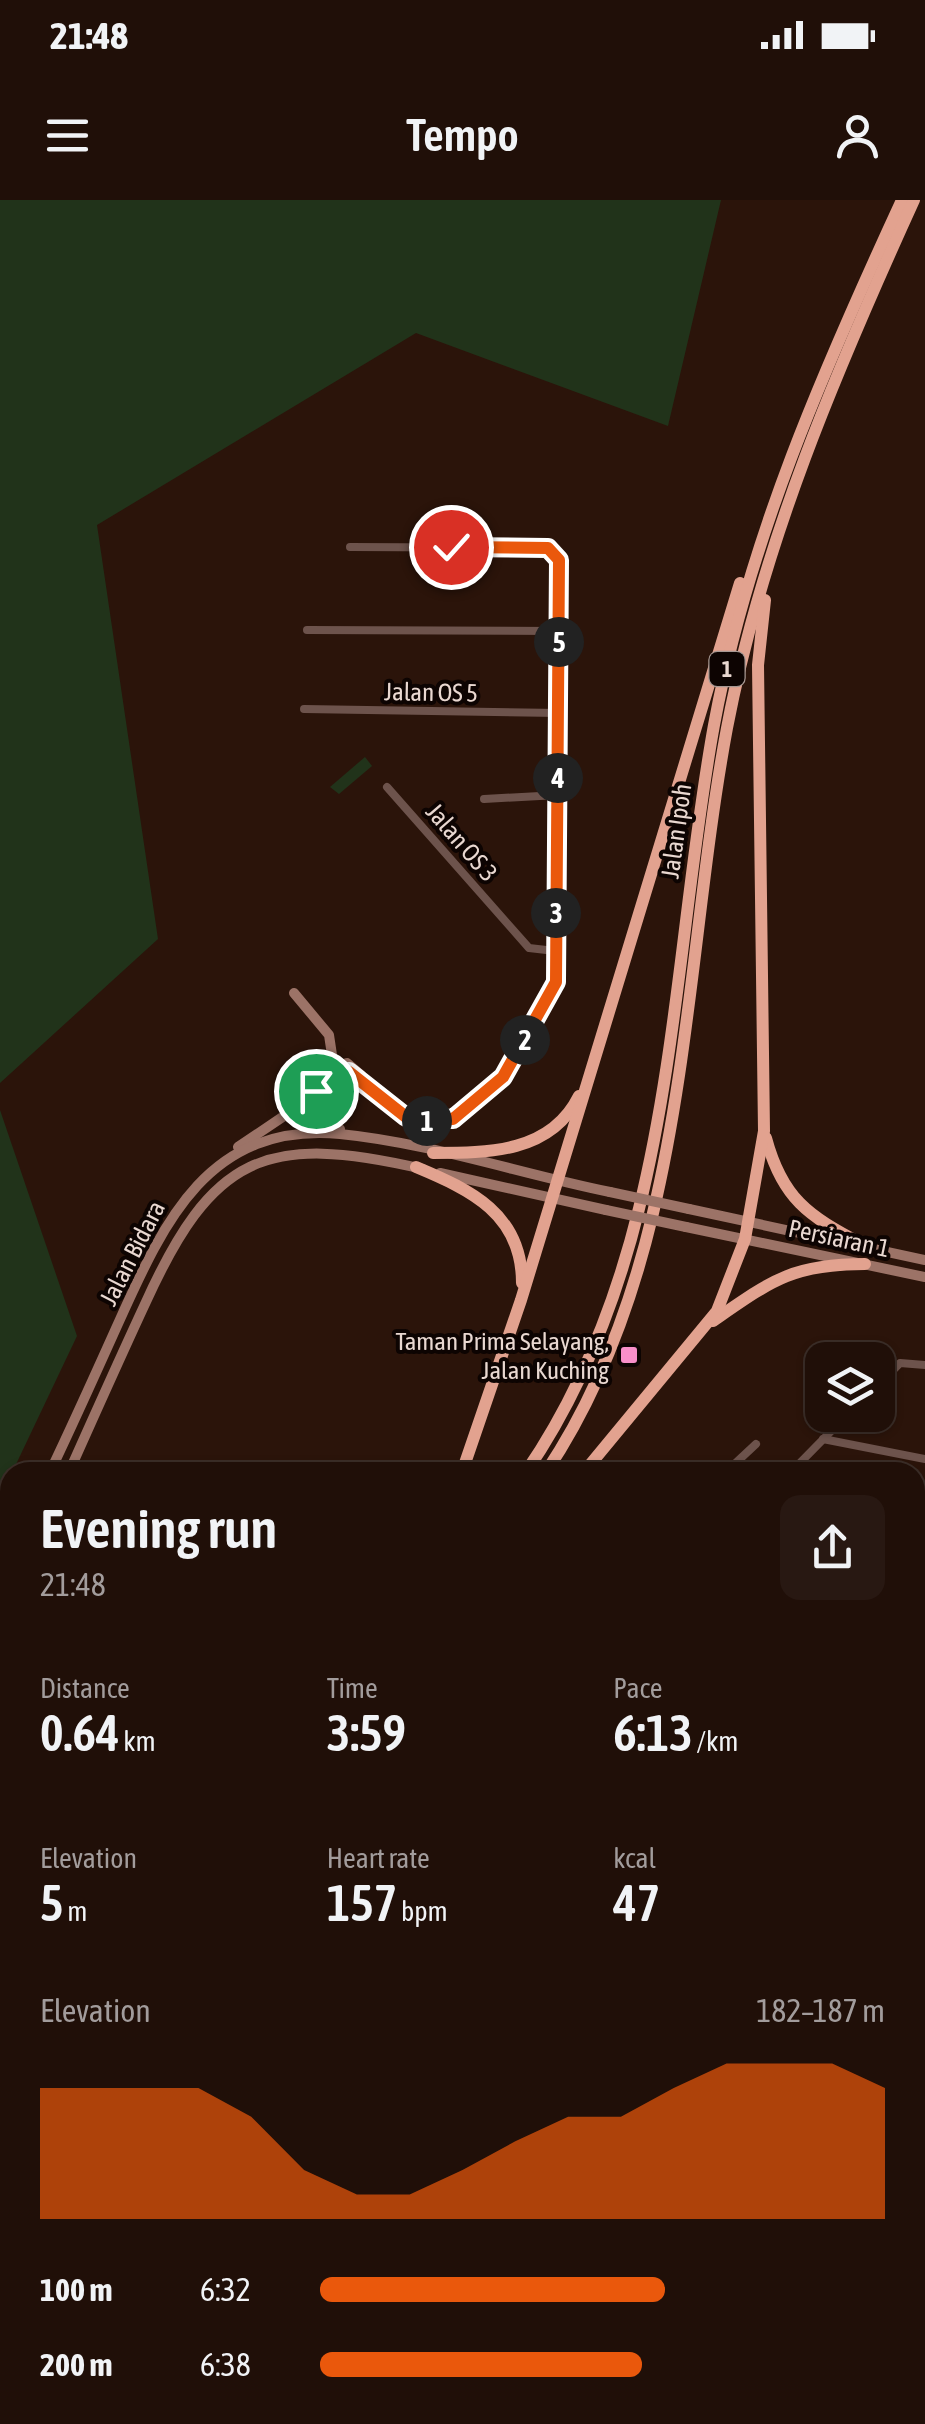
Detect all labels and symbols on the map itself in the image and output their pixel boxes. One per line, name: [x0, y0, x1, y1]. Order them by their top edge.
pin: [409, 505, 494, 590]
pin: 5: [534, 617, 584, 667]
road number: 1: [710, 652, 744, 686]
street label: Jalan OS 5: [384, 677, 478, 707]
pin: 4: [533, 753, 583, 803]
street label: Jalan Ipoh: [655, 782, 697, 880]
street label: Jalan OS 3: [421, 797, 503, 887]
pin: 3: [531, 888, 581, 938]
pin: 2: [500, 1015, 550, 1065]
pin: [274, 1049, 359, 1134]
pin: 1: [402, 1096, 452, 1146]
street label: Jalan Bidara: [94, 1196, 170, 1310]
street label: Persiaran 1: [786, 1214, 892, 1262]
place label: Taman Prima Selayang, Jalan Kuching: [395, 1327, 609, 1384]
marker: Taman Prima Selayang, Jalan Kuching: [618, 1344, 640, 1366]

